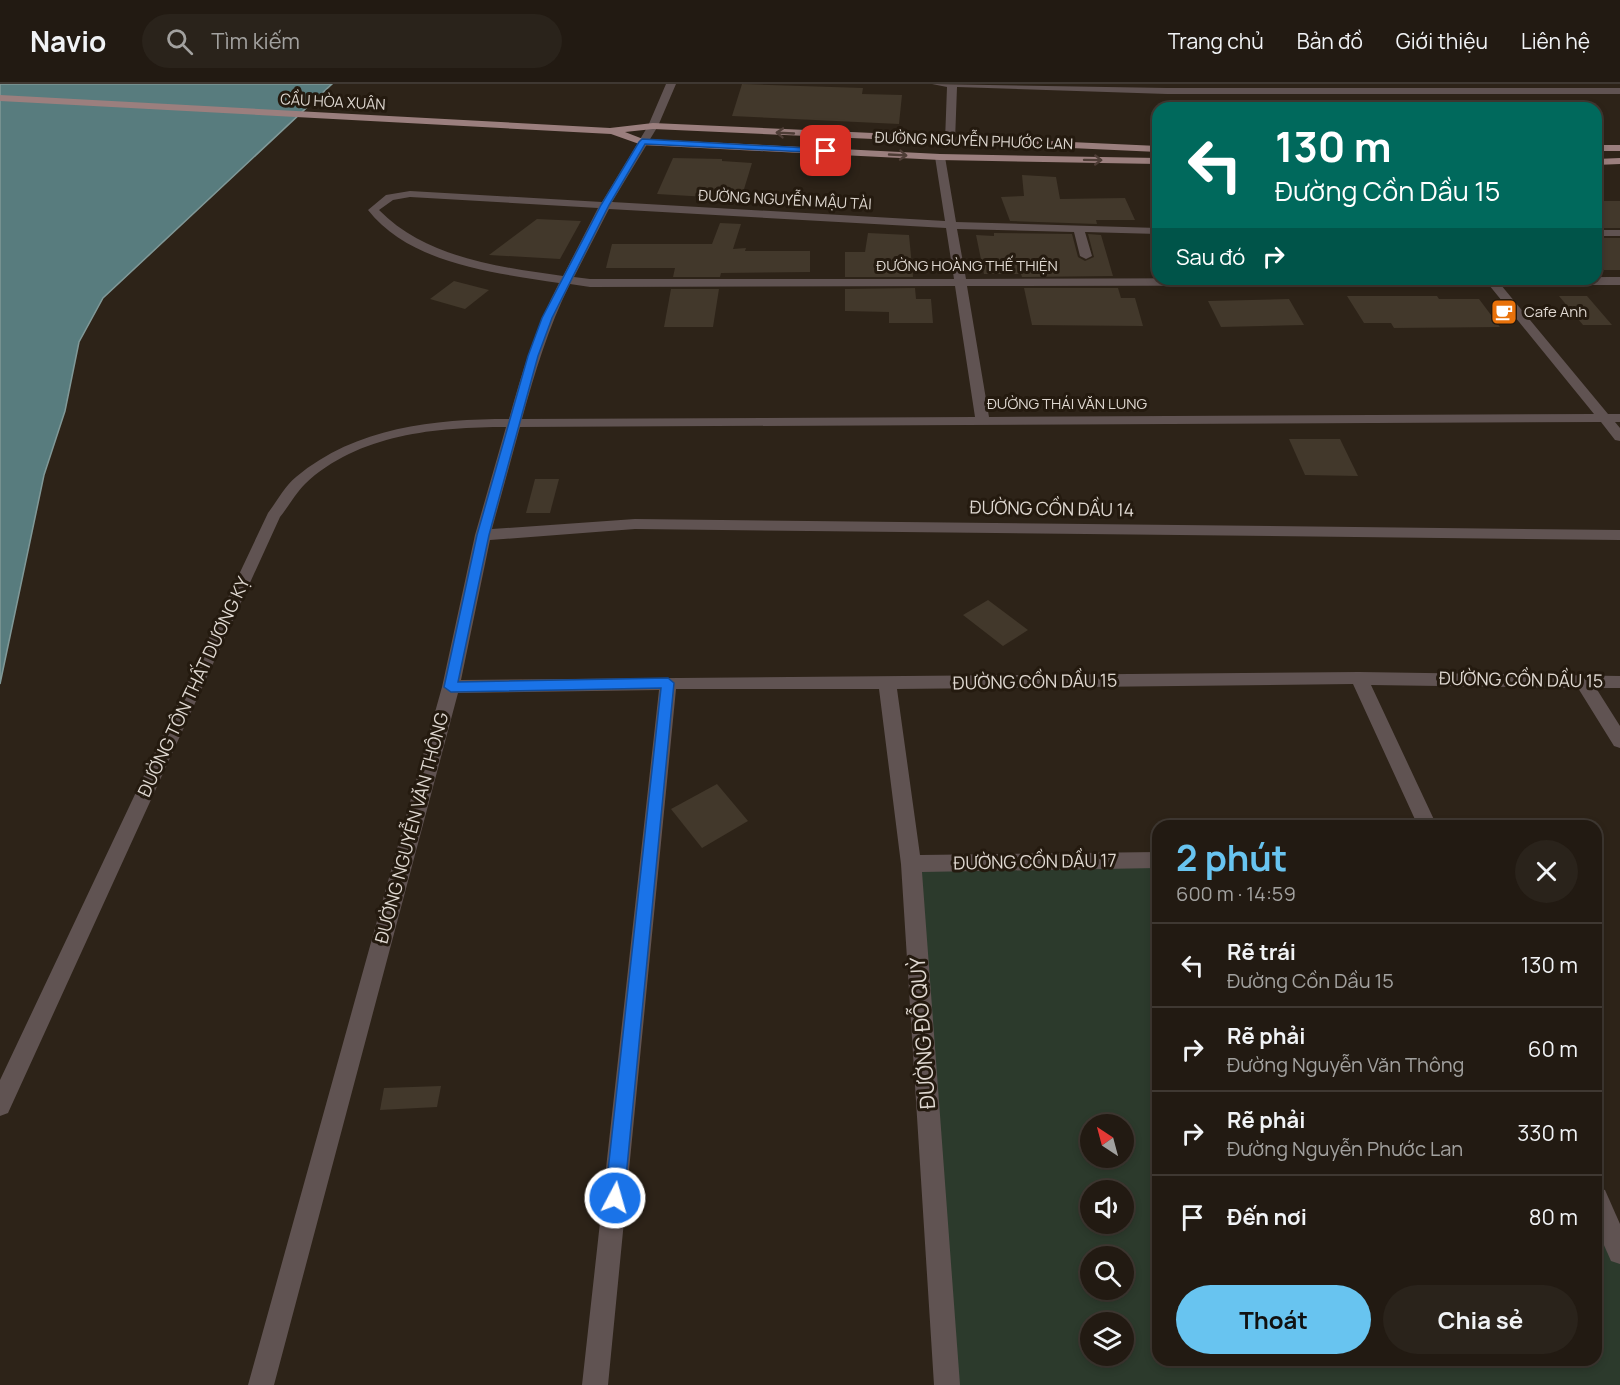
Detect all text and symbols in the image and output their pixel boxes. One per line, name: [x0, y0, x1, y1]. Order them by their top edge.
search box: [142, 14, 562, 68]
text: Navio: [30, 22, 106, 60]
icon: search: [163, 25, 196, 58]
text: Tìm kiếm: [211, 26, 300, 56]
text: Trang chủ: [1168, 27, 1264, 55]
text: Bản đồ: [1297, 27, 1363, 55]
text: Giới thiệu: [1396, 27, 1488, 55]
text: Liên hệ: [1521, 27, 1590, 55]
street label: CẦU HÒA XUÂN: [280, 88, 386, 115]
text: 130 m: [1275, 117, 1392, 175]
pin: [800, 125, 851, 176]
icon: left: [1176, 126, 1254, 204]
one-way arrow: [775, 127, 795, 138]
street label: ĐƯỜNG NGUYỄN PHƯỚC LAN: [874, 127, 1074, 154]
icon: arrive: [809, 134, 842, 167]
one-way arrow: [887, 149, 907, 160]
one-way arrow: [1082, 154, 1102, 166]
text: Đường Cồn Dầu 15: [1275, 172, 1500, 209]
street label: ĐƯỜNG NGUYỄN MẬU TÀI: [698, 184, 872, 215]
icon: right: [1257, 240, 1290, 273]
text: Sau đó: [1176, 242, 1245, 272]
street label: ĐƯỜNG HOÀNG THẾ THIỆN: [876, 255, 1058, 276]
cafe icon: Cafe Anh: [1489, 297, 1519, 327]
place label: Cafe Anh: [1524, 301, 1587, 322]
street label: ĐƯỜNG THÁI VĂN LUNG: [987, 393, 1148, 414]
street label: ĐƯỜNG CỒN DẦU 14: [969, 494, 1135, 521]
street label: ĐƯỜNG TÔN THẤT DƯƠNG KỴ: [131, 572, 255, 800]
street label: ĐƯỜNG CỒN DẦU 15: [1439, 665, 1603, 692]
street label: ĐƯỜNG CỒN DẦU 15: [953, 667, 1117, 694]
street label: ĐƯỜNG NGUYỄN VĂN THÔNG: [368, 709, 454, 946]
text: 2 phút: [1176, 833, 1287, 882]
button: close: [1515, 840, 1578, 903]
street label: ĐƯỜNG CỒN DẦU 17: [953, 847, 1117, 874]
text: 600 m · 14:59: [1176, 880, 1296, 907]
text: Rẽ trái: [1227, 937, 1296, 967]
icon: left: [1176, 949, 1209, 982]
text: 130 m: [1521, 950, 1578, 980]
street label: ĐƯỜNG ĐỖ QUỲ: [900, 956, 941, 1110]
text: Đường Cồn Dầu 15: [1227, 967, 1394, 994]
text: Rẽ phải: [1227, 1021, 1305, 1051]
icon: right: [1176, 1033, 1209, 1066]
text: 60 m: [1528, 1034, 1578, 1064]
text: Đường Nguyễn Văn Thông: [1227, 1051, 1464, 1078]
text: Rẽ phải: [1227, 1105, 1305, 1135]
north arrow: [1080, 1114, 1134, 1168]
map controls: [1080, 1114, 1134, 1366]
icon: right: [1176, 1117, 1209, 1150]
text: 330 m: [1517, 1118, 1578, 1148]
text: Đường Nguyễn Phước Lan: [1227, 1135, 1463, 1162]
position arrow: [583, 1166, 647, 1230]
button: sound: [1080, 1180, 1134, 1234]
icon: arrive: [1176, 1201, 1209, 1234]
text: Đến nơi: [1227, 1202, 1307, 1232]
text: 80 m: [1529, 1202, 1578, 1232]
button: search: [1080, 1246, 1134, 1300]
button: Thoát: [1176, 1285, 1371, 1354]
button: Chia sẻ: [1383, 1285, 1578, 1354]
button: layers: [1080, 1312, 1134, 1366]

